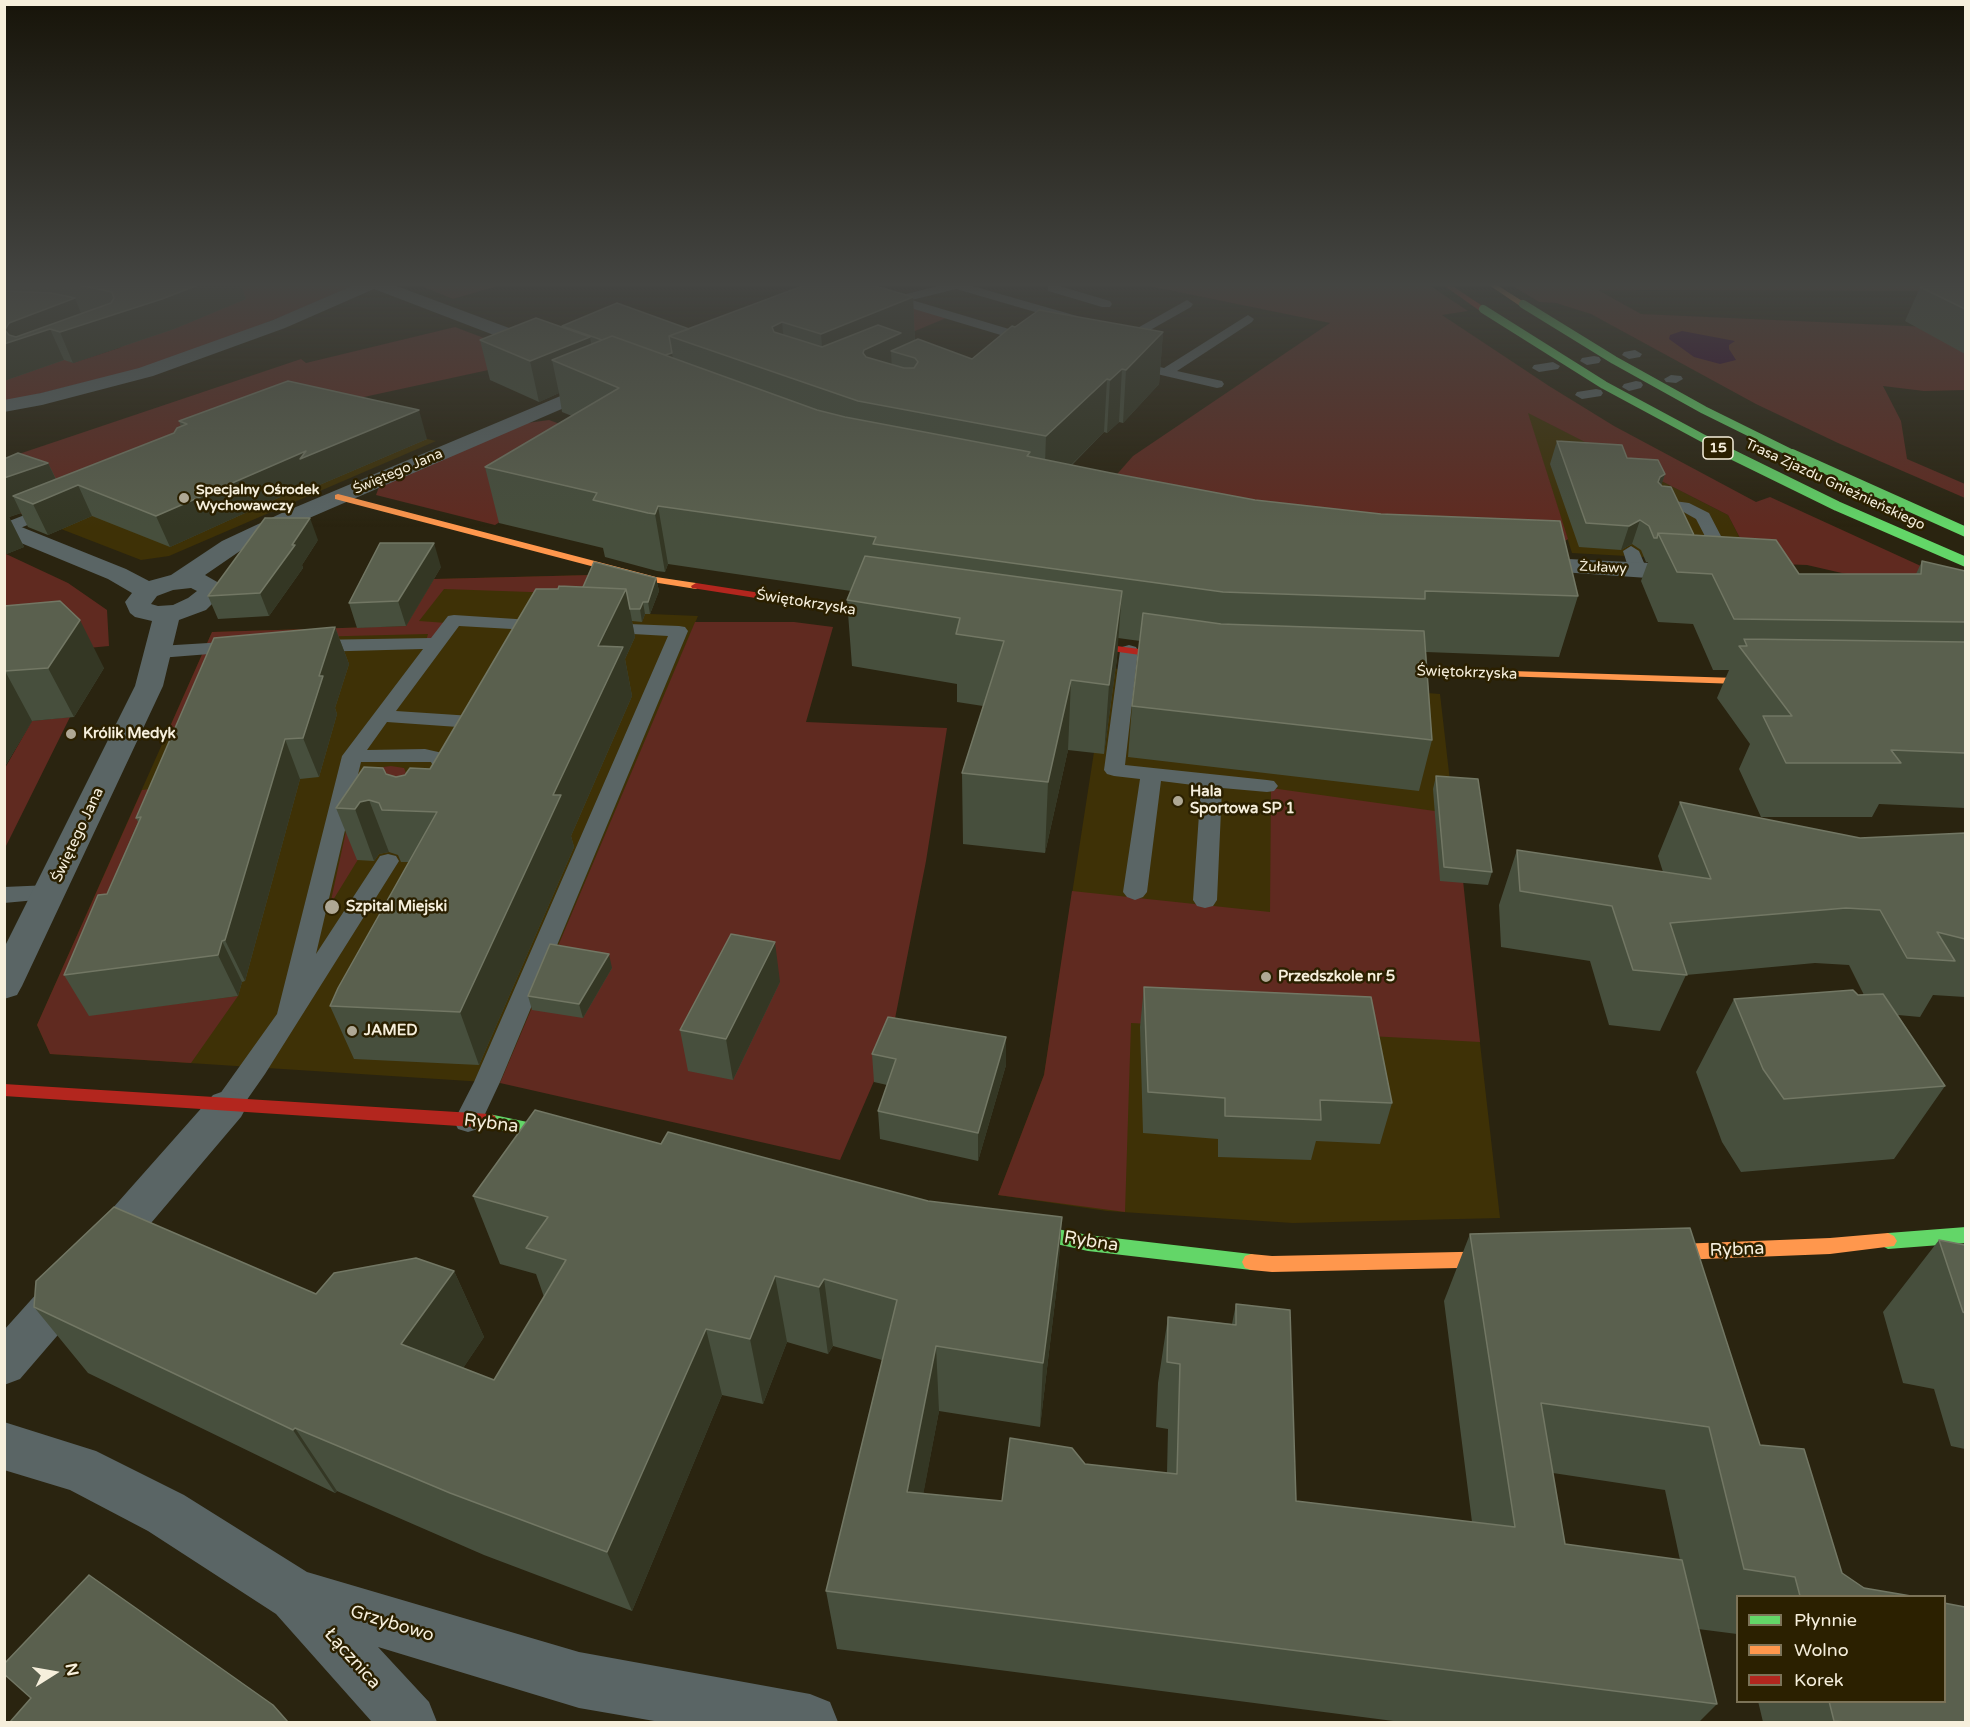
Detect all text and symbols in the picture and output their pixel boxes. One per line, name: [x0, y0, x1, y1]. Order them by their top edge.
street label: Trasa Zjazdu Gnieźnieńskiego: [1742, 436, 1928, 534]
road number: 15: [1703, 437, 1733, 459]
street label: Świętego Jana: [351, 446, 445, 498]
place label: Specjalny Ośrodek Wychowawczy: [196, 482, 319, 514]
marker: Specjalny Ośrodek Wychowawczy: [177, 491, 191, 505]
street label: Żuławy: [1579, 558, 1627, 578]
street label: Świętokrzyska: [755, 586, 857, 620]
street label: Świętokrzyska: [1416, 662, 1518, 684]
place label: Królik Medyk: [83, 725, 176, 743]
marker: Królik Medyk: [64, 727, 78, 741]
place label: Hala Sportowa SP 1: [1190, 783, 1295, 818]
street label: Świętego Jana: [48, 785, 108, 885]
marker: Hala Sportowa SP 1: [1171, 794, 1185, 808]
marker: Szpital Miejski: [323, 898, 341, 916]
place label: Szpital Miejski: [346, 898, 447, 916]
place label: Przedszkole nr 5: [1278, 968, 1395, 986]
marker: Przedszkole nr 5: [1259, 970, 1273, 984]
place label: JAMED: [364, 1022, 418, 1040]
marker: JAMED: [345, 1024, 359, 1038]
street label: Rybna: [462, 1110, 520, 1138]
street label: Rybna: [1062, 1227, 1120, 1257]
street label: Rybna: [1709, 1238, 1765, 1262]
legend: [1736, 1595, 1946, 1703]
street label: Grzybowo: [348, 1601, 436, 1647]
text: Płynnie: [1794, 1609, 1857, 1631]
street label: Łącznica: [319, 1624, 385, 1694]
text: Wolno: [1794, 1639, 1849, 1661]
north arrow: [24, 1643, 84, 1703]
text: N: [61, 1661, 83, 1678]
text: Korek: [1794, 1669, 1844, 1691]

